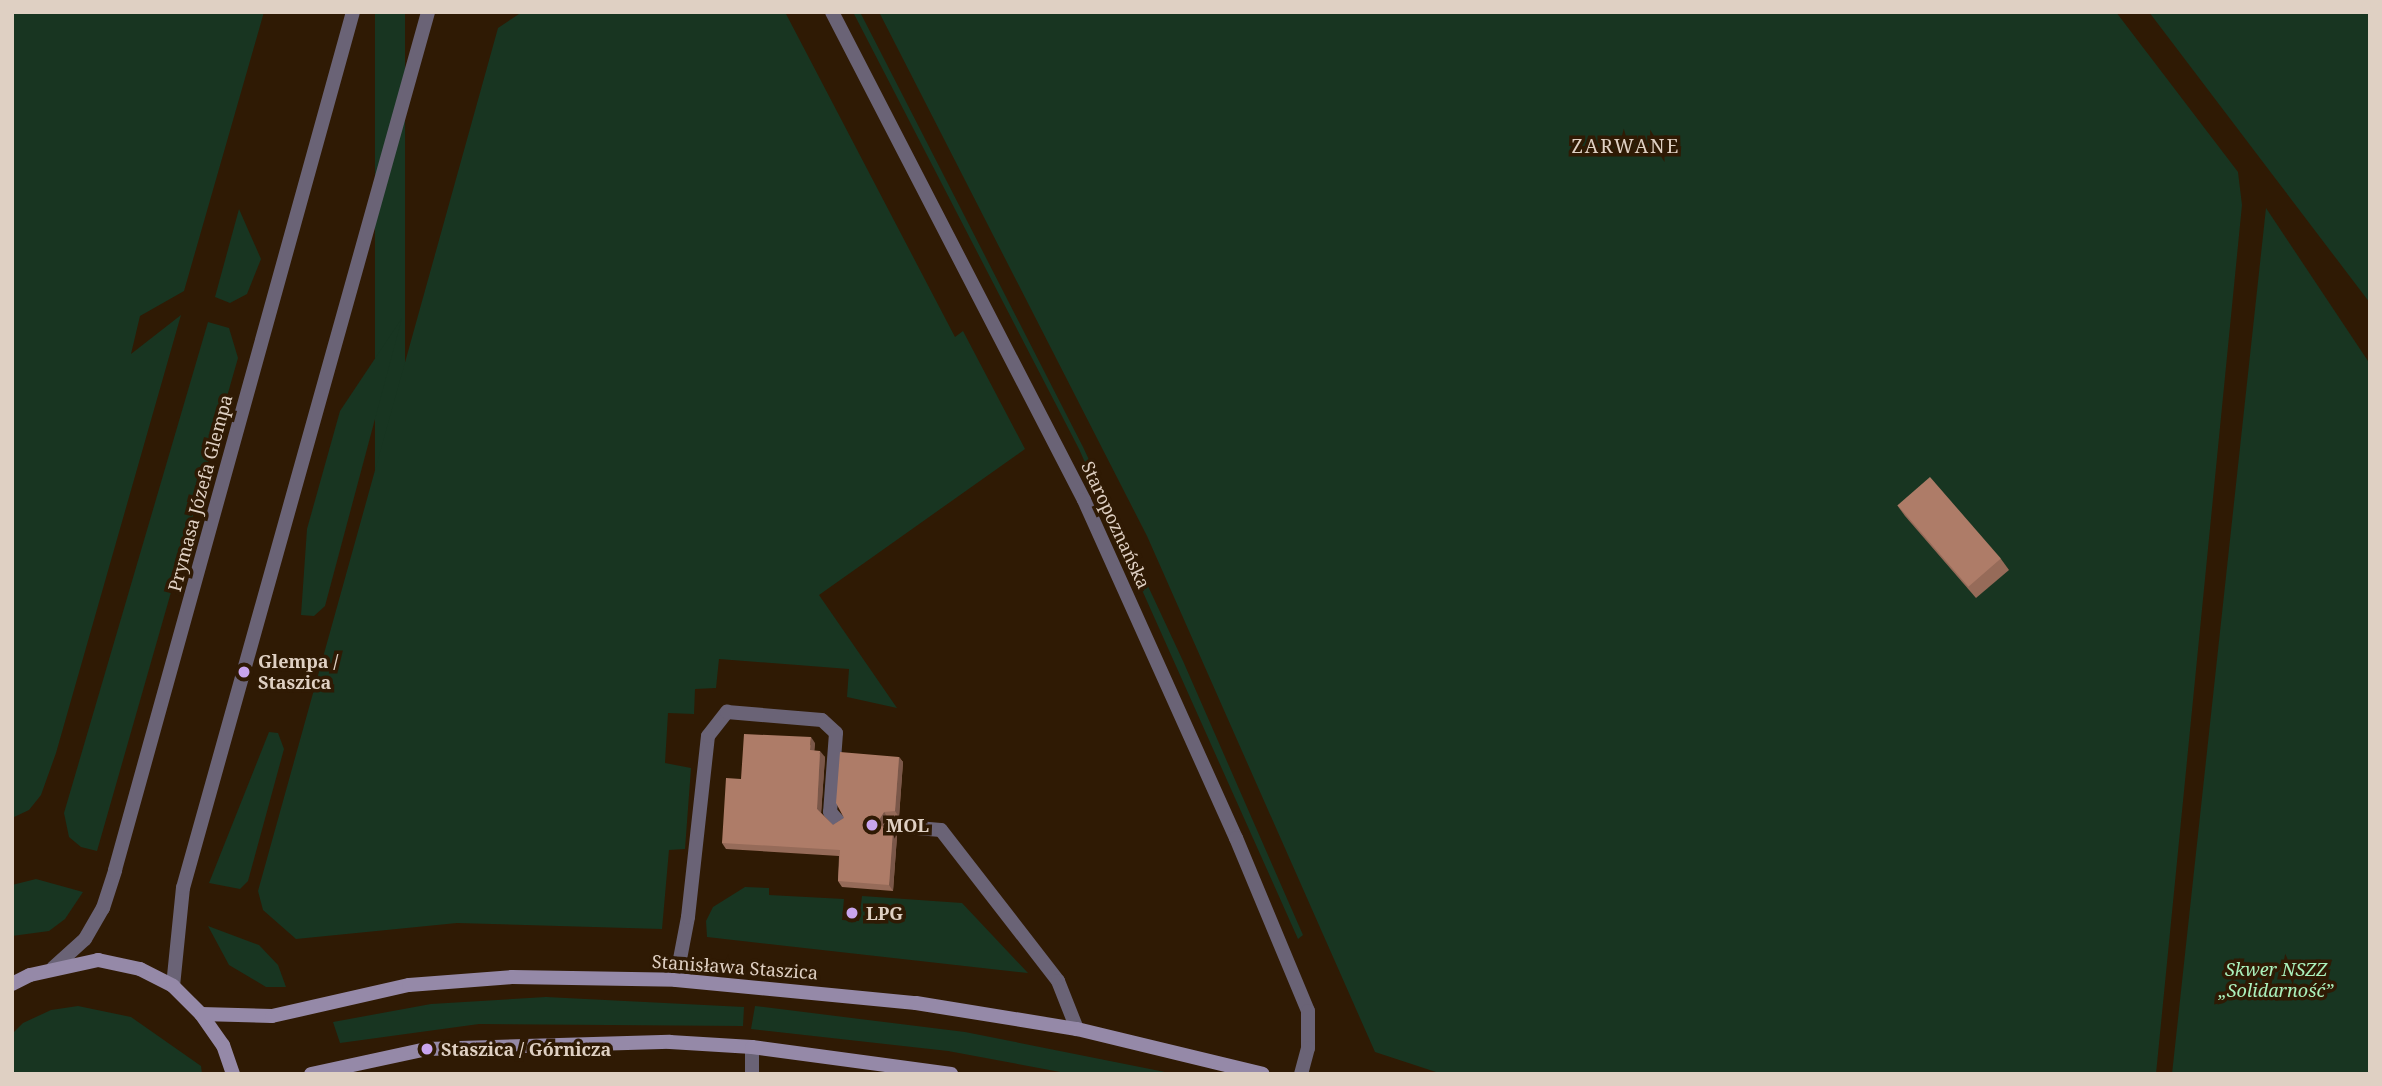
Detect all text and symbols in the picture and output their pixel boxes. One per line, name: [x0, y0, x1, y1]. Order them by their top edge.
district label: ZARWANE: [1572, 136, 1680, 158]
street label: Prymasa Józefa Glempa: [163, 392, 237, 594]
street label: Staropoznańska: [1077, 458, 1155, 592]
place label: Glempa / Staszica: [258, 651, 339, 694]
marker: Glempa / Staszica: [236, 664, 252, 680]
place label: MOL: [886, 814, 929, 836]
marker: MOL: [864, 817, 880, 833]
place label: LPG: [866, 902, 903, 924]
marker: LPG: [844, 905, 860, 921]
street label: Stanisława Staszica: [651, 950, 819, 984]
park label: Skwer NSZZ „Solidarność”: [2219, 959, 2333, 1002]
place label: Staszica / Górnicza: [441, 1038, 611, 1060]
marker: Staszica / Górnicza: [419, 1041, 435, 1057]

